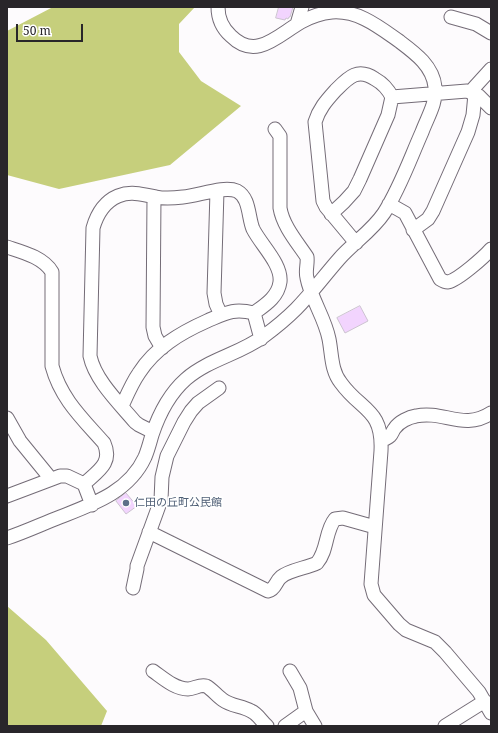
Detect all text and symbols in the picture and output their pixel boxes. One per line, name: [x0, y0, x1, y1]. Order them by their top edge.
scale bar: [18, 16, 85, 42]
text: 50 m: [23, 22, 51, 39]
place label: 仁田の丘町公民館: [134, 496, 222, 510]
marker: 仁田の丘町公民館: [121, 498, 131, 508]

